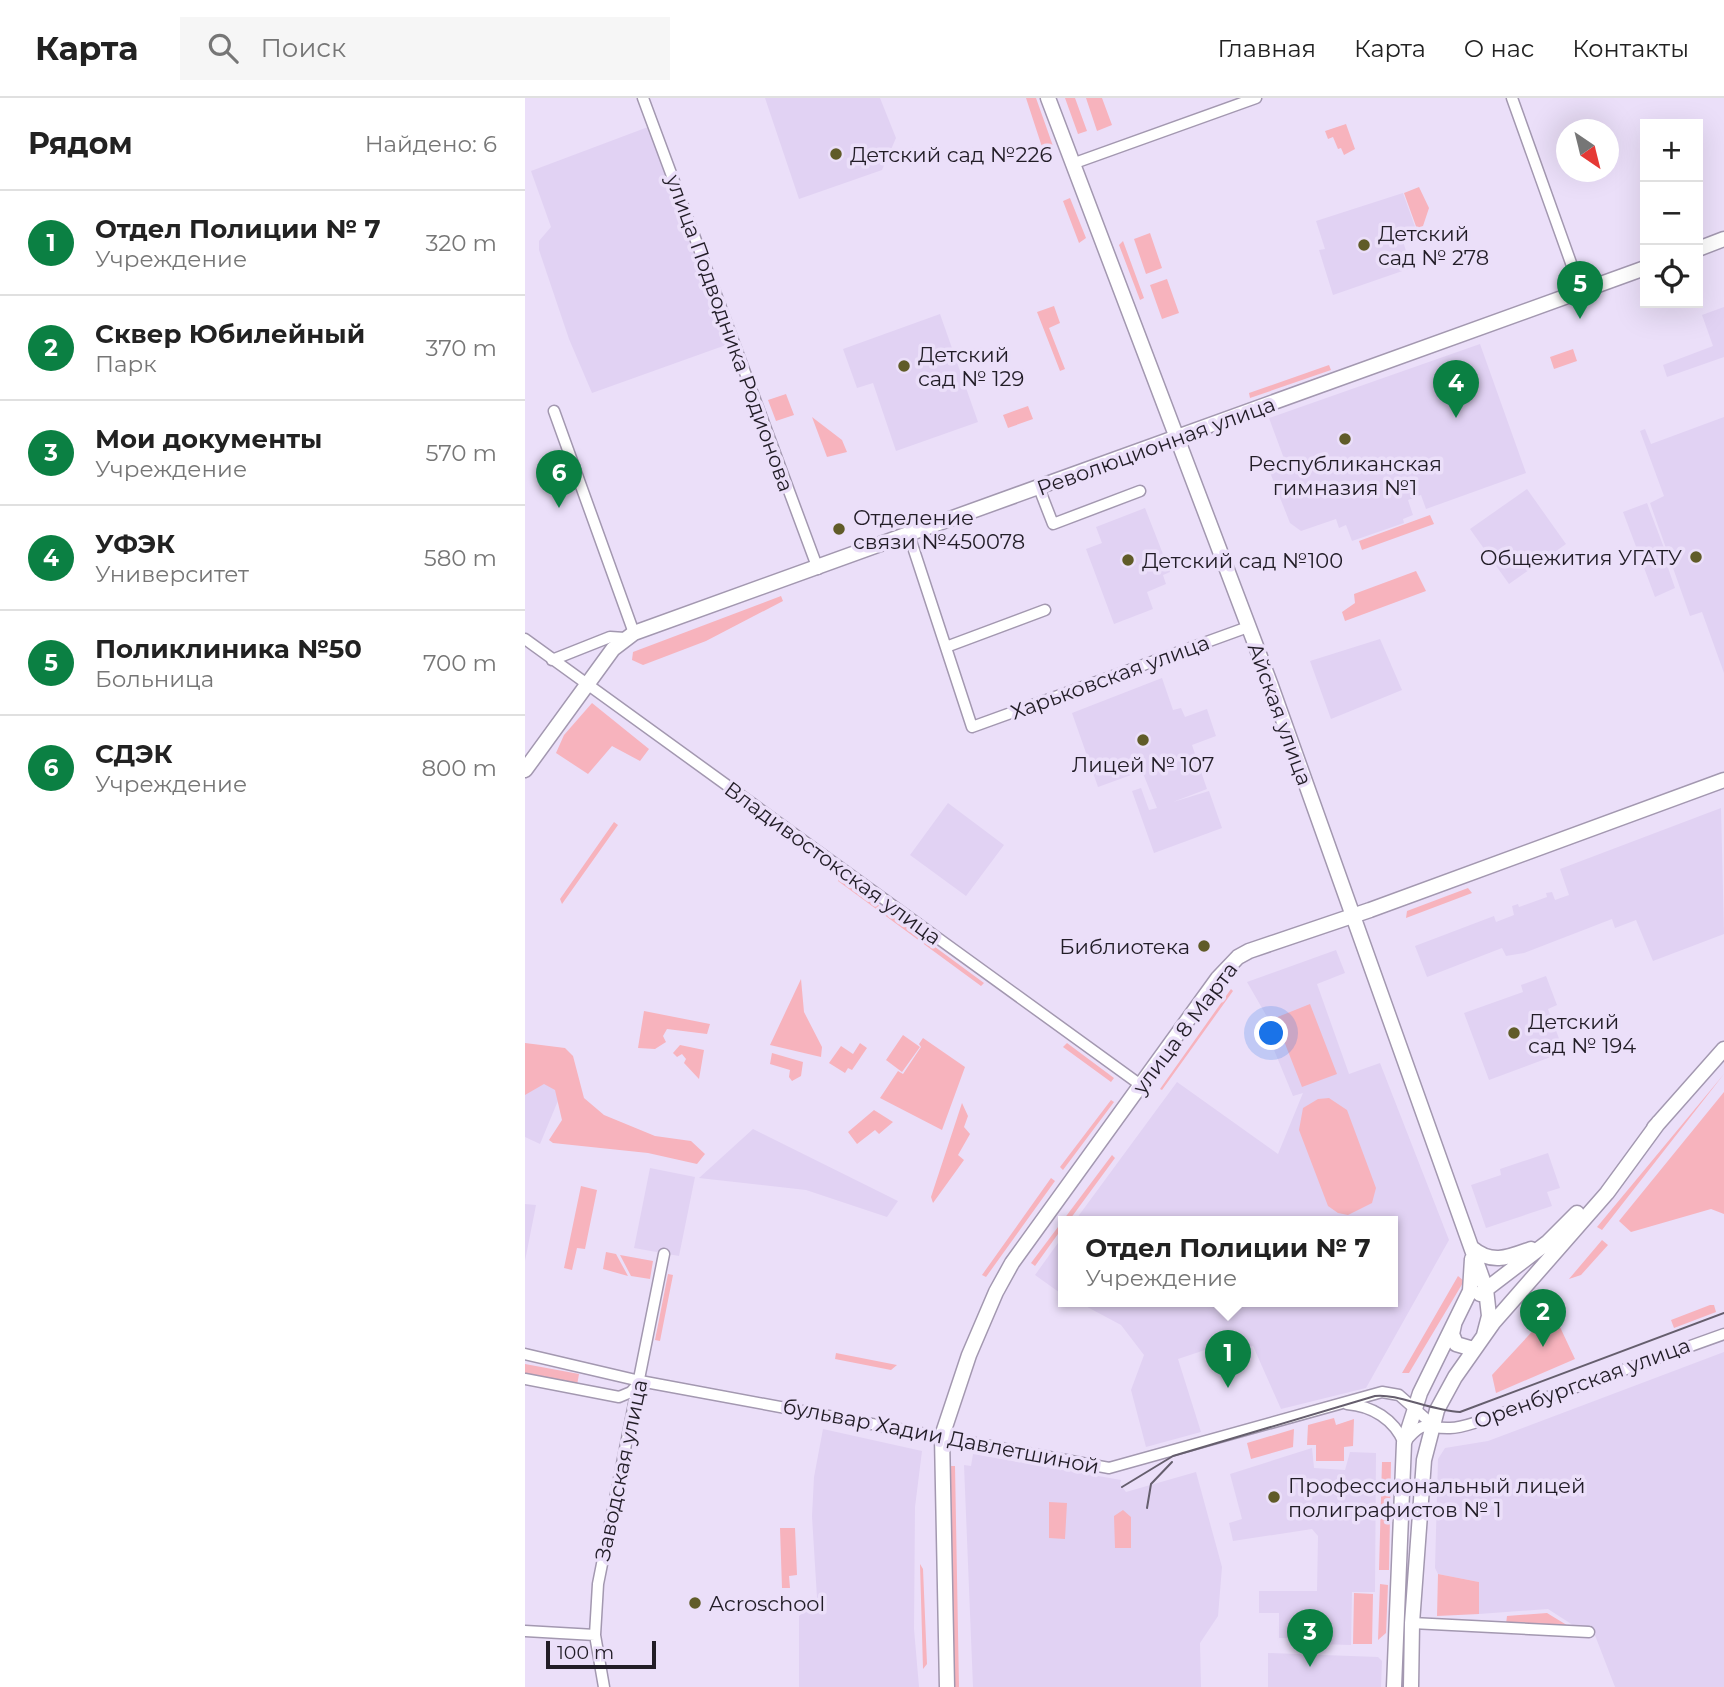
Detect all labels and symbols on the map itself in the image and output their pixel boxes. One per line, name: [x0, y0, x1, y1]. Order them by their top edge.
north arrow: [1556, 119, 1619, 182]
place label: Детский сад №226: [850, 142, 1052, 167]
marker: Детский сад №226: [828, 146, 844, 162]
street label: улица Подводника Родионова: [661, 170, 799, 495]
place label: Детский сад № 278: [1378, 221, 1489, 270]
marker: Детский сад № 278: [1356, 237, 1372, 253]
pin: 5: [1557, 261, 1603, 319]
place label: Детский сад № 129: [918, 342, 1024, 391]
marker: Детский сад № 129: [896, 358, 912, 374]
pin: 4: [1433, 360, 1479, 418]
street label: Революционная улица: [1033, 391, 1279, 501]
marker: Республиканская гимназия №1: [1337, 431, 1353, 447]
pin: 6: [536, 450, 582, 508]
place label: Республиканская гимназия №1: [1248, 451, 1442, 500]
place label: Отделение связи №450078: [853, 505, 1025, 554]
marker: Отделение связи №450078: [831, 521, 847, 537]
place label: Общежития УГАТУ: [1480, 545, 1683, 570]
place label: Детский сад №100: [1142, 548, 1343, 573]
marker: Общежития УГАТУ: [1688, 549, 1704, 565]
marker: Детский сад №100: [1120, 552, 1136, 568]
street label: Харьковская улица: [1007, 629, 1213, 725]
street label: Айская улица: [1243, 639, 1317, 789]
marker: Лицей № 107: [1135, 732, 1151, 748]
place label: Лицей № 107: [1072, 752, 1214, 777]
street label: Владивостокская улица: [720, 776, 946, 950]
place label: Библиотека: [1059, 934, 1190, 959]
marker: Библиотека: [1196, 938, 1212, 954]
street label: улица 8 Марта: [1127, 957, 1243, 1100]
place label: Детский сад № 194: [1528, 1009, 1636, 1058]
your location: [1254, 1016, 1288, 1050]
marker: Детский сад № 194: [1506, 1025, 1522, 1041]
pin: 2: [1520, 1289, 1566, 1347]
pin: 1: [1205, 1330, 1251, 1388]
street label: Оренбургская улица: [1470, 1332, 1694, 1434]
street label: Заводская улица: [590, 1377, 652, 1563]
street label: бульвар Хадии Давлетшиной: [781, 1393, 1101, 1479]
place label: Профессиональный лицей полиграфистов № 1: [1288, 1473, 1585, 1522]
marker: Профессиональный лицей полиграфистов № 1: [1266, 1489, 1282, 1505]
place label: Acroschool: [709, 1591, 825, 1616]
marker: Acroschool: [687, 1595, 703, 1611]
pin: 3: [1287, 1609, 1333, 1667]
scale bar: [546, 1638, 656, 1670]

